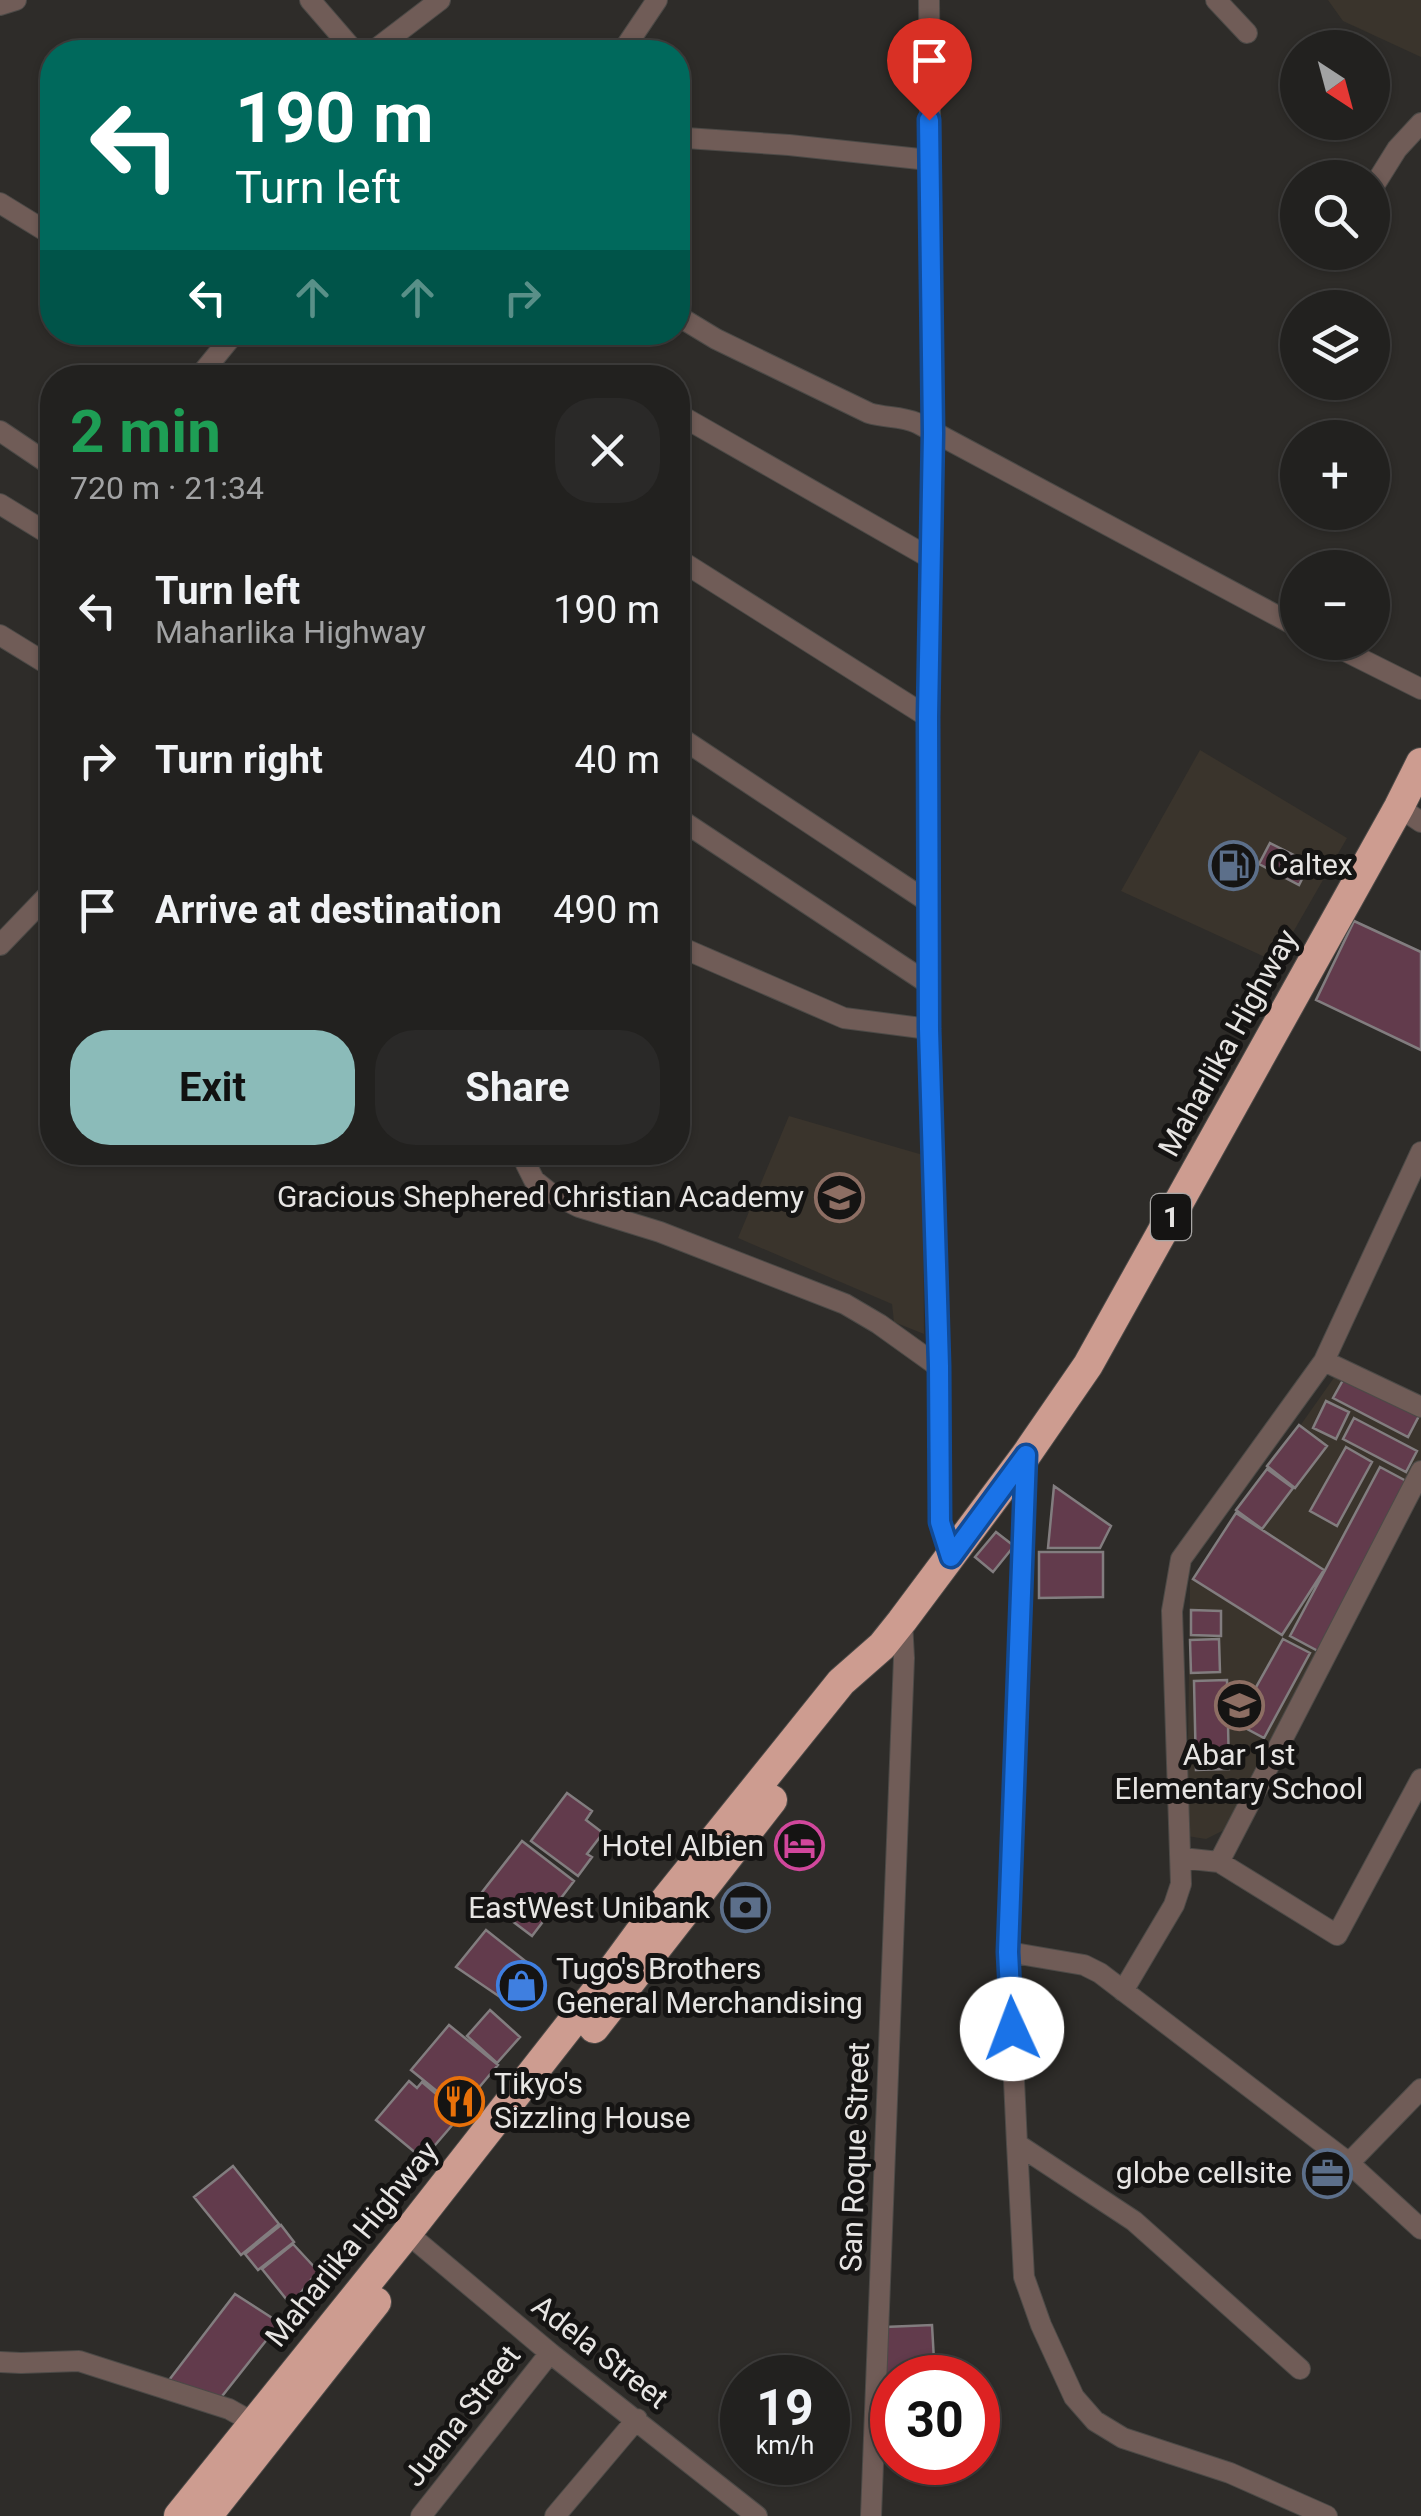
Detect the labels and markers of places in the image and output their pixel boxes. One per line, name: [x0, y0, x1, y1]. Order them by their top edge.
pin: [887, 18, 972, 121]
fuel station icon: Caltex: [1208, 839, 1260, 891]
place label: Caltex: [1269, 847, 1353, 882]
school or university icon: Gracious Shephered Christian Academy: [813, 1171, 865, 1223]
place label: Gracious Shephered Christian Academy: [277, 1179, 804, 1214]
school or university icon: Abar 1st Elementary School: [1213, 1680, 1265, 1732]
place label: Abar 1st Elementary School: [1115, 1737, 1363, 1806]
hotel icon: Hotel Albien: [773, 1820, 825, 1872]
place label: Hotel Albien: [602, 1828, 764, 1863]
bank icon: EastWest Unibank: [719, 1882, 771, 1934]
place label: EastWest Unibank: [468, 1890, 711, 1925]
place label: Tugo's Brothers General Merchandising: [556, 1951, 863, 2020]
shop icon: Tugo's Brothers General Merchandising: [495, 1960, 547, 2012]
place label: Tikyo's Sizzling House: [494, 2066, 691, 2135]
restaurant icon: Tikyo's Sizzling House: [433, 2075, 485, 2127]
office icon: globe cellsite: [1301, 2147, 1353, 2199]
place label: globe cellsite: [1116, 2155, 1292, 2190]

